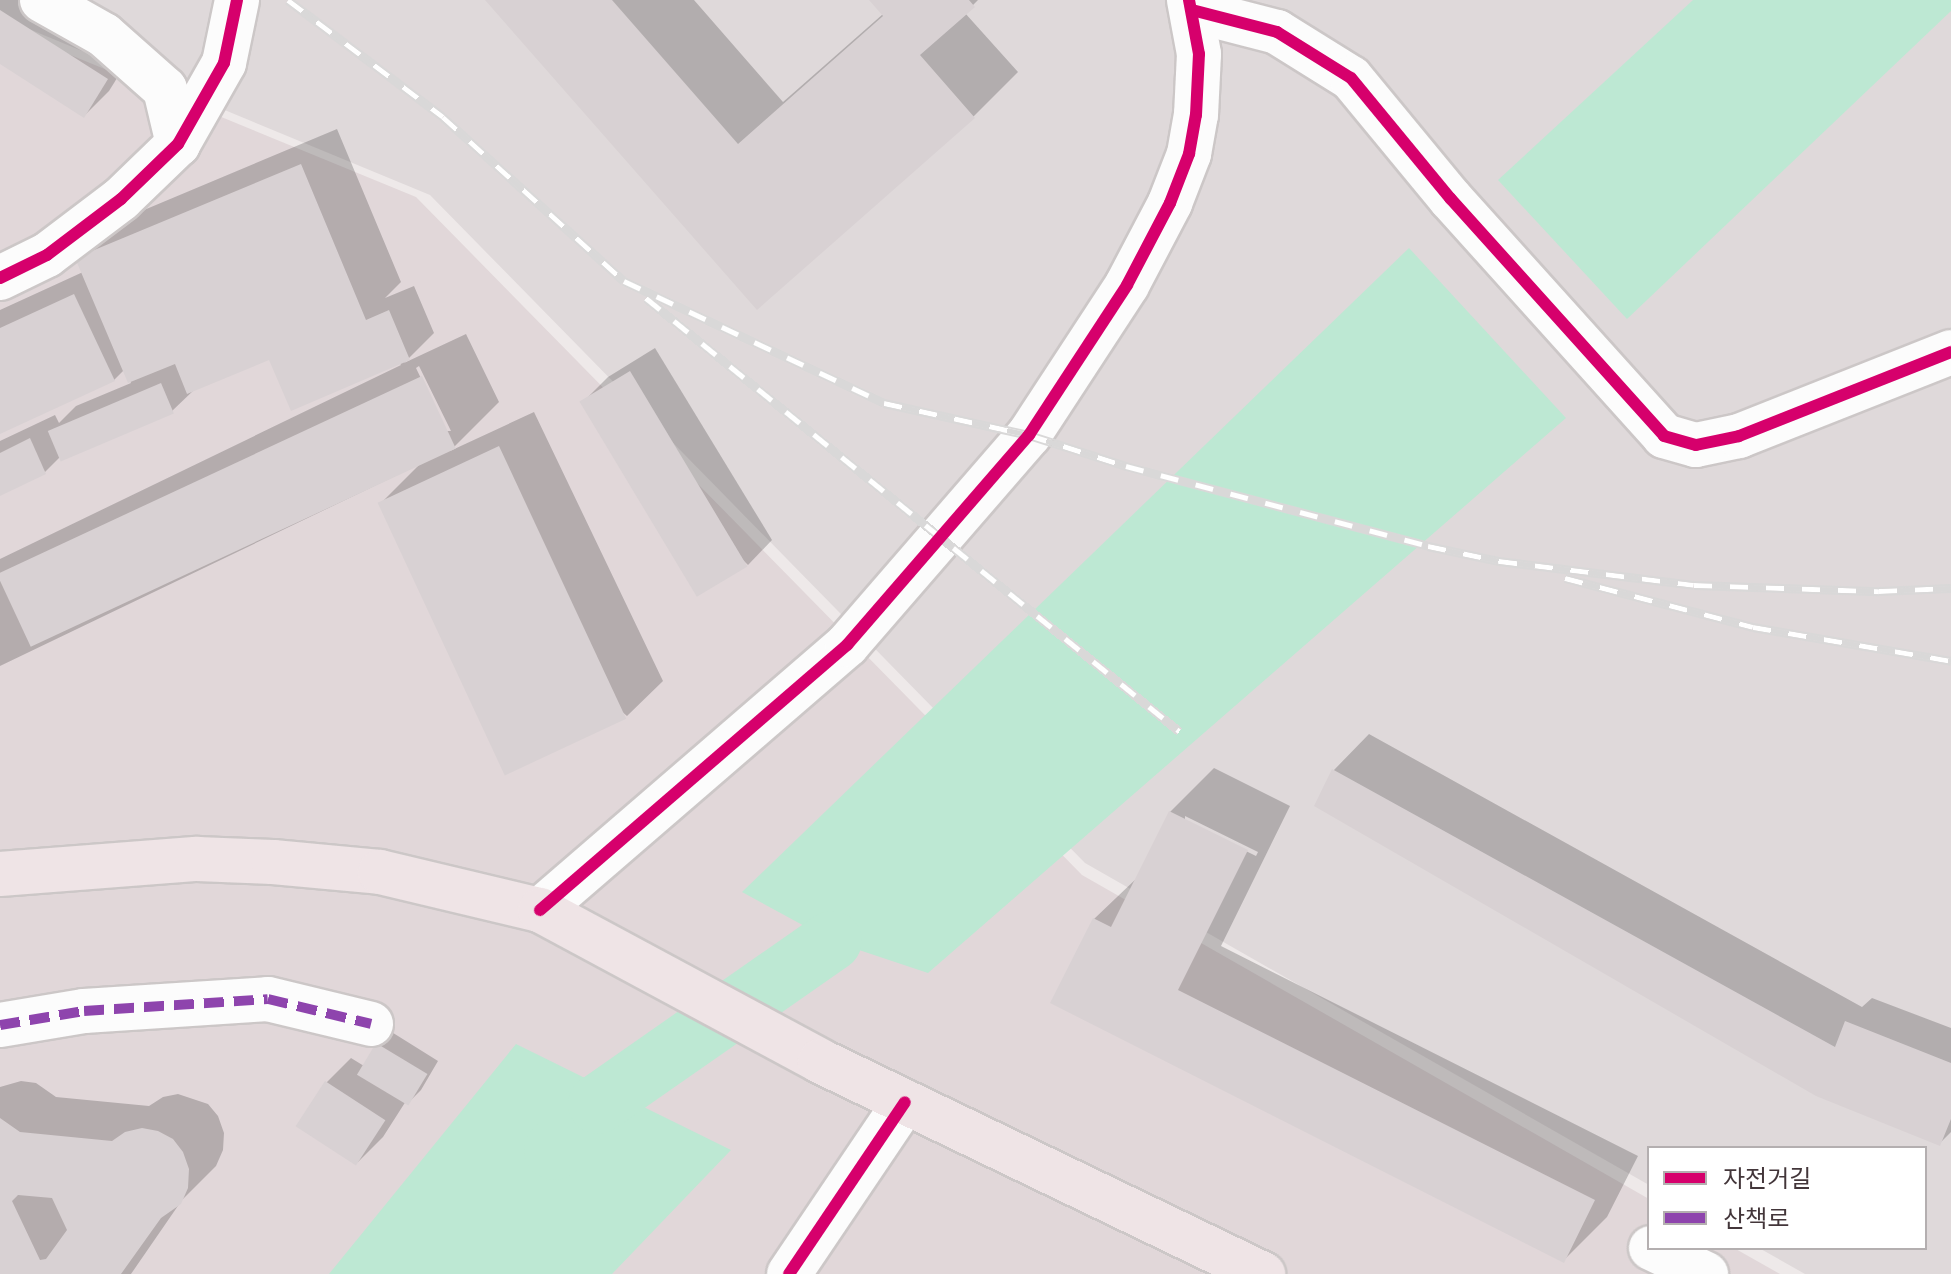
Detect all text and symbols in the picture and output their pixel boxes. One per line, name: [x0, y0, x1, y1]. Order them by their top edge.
legend: [1647, 1146, 1927, 1250]
text: 자전거길: [1723, 1162, 1811, 1197]
text: 산책로: [1723, 1202, 1789, 1237]

